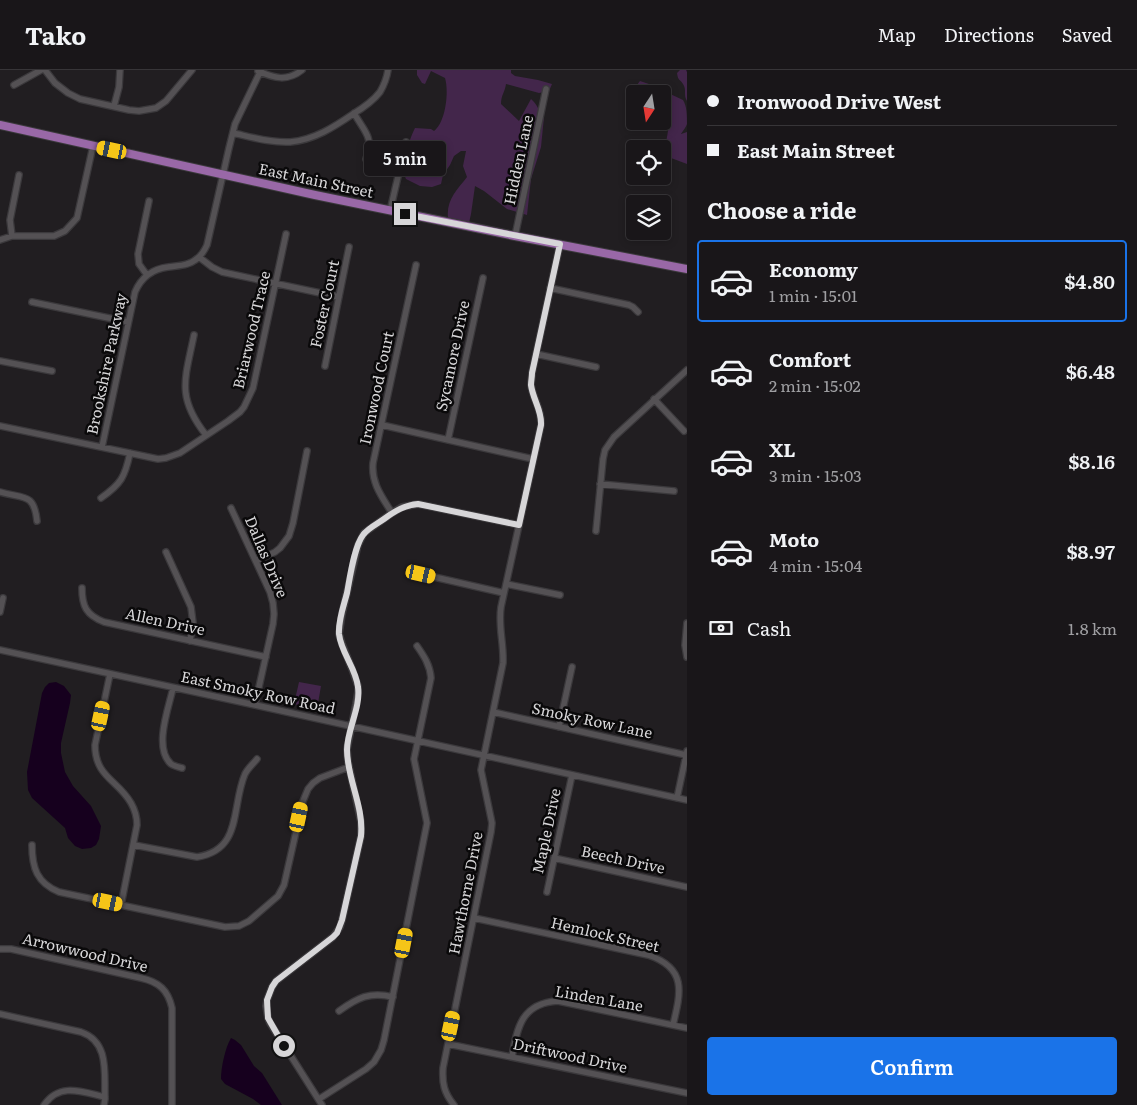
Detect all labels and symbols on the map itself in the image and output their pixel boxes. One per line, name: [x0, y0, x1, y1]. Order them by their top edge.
north arrow: [626, 85, 671, 130]
street label: Hidden Lane: [497, 112, 538, 207]
car: [95, 140, 128, 160]
callout: 5 min: [364, 142, 446, 176]
street label: East Main Street: [257, 156, 376, 203]
route end: [394, 203, 416, 225]
street label: Foster Court: [303, 258, 344, 350]
street label: Briarwood Trace: [226, 268, 275, 391]
street label: Brookshire Parkway: [79, 290, 132, 437]
street label: Sycamore Drive: [429, 298, 475, 413]
street label: Ironwood Court: [352, 329, 399, 447]
street label: Dallas Drive: [240, 512, 295, 601]
car: [404, 563, 437, 585]
street label: Allen Drive: [123, 601, 207, 640]
street label: East Smoky Row Road: [179, 664, 338, 719]
street label: Smoky Row Lane: [530, 696, 655, 744]
car: [90, 700, 111, 732]
street label: Maple Drive: [525, 786, 566, 876]
car: [288, 801, 309, 833]
street label: Hawthorne Drive: [441, 829, 488, 956]
street label: Beech Drive: [579, 838, 668, 879]
car: [91, 892, 124, 912]
street label: Hemlock Street: [549, 910, 662, 957]
street label: Arrowwood Drive: [20, 926, 151, 977]
car: [393, 927, 414, 959]
street label: Linden Lane: [553, 978, 645, 1017]
car: [440, 1010, 461, 1042]
street label: Driftwood Drive: [511, 1031, 630, 1078]
route start: [273, 1035, 295, 1057]

